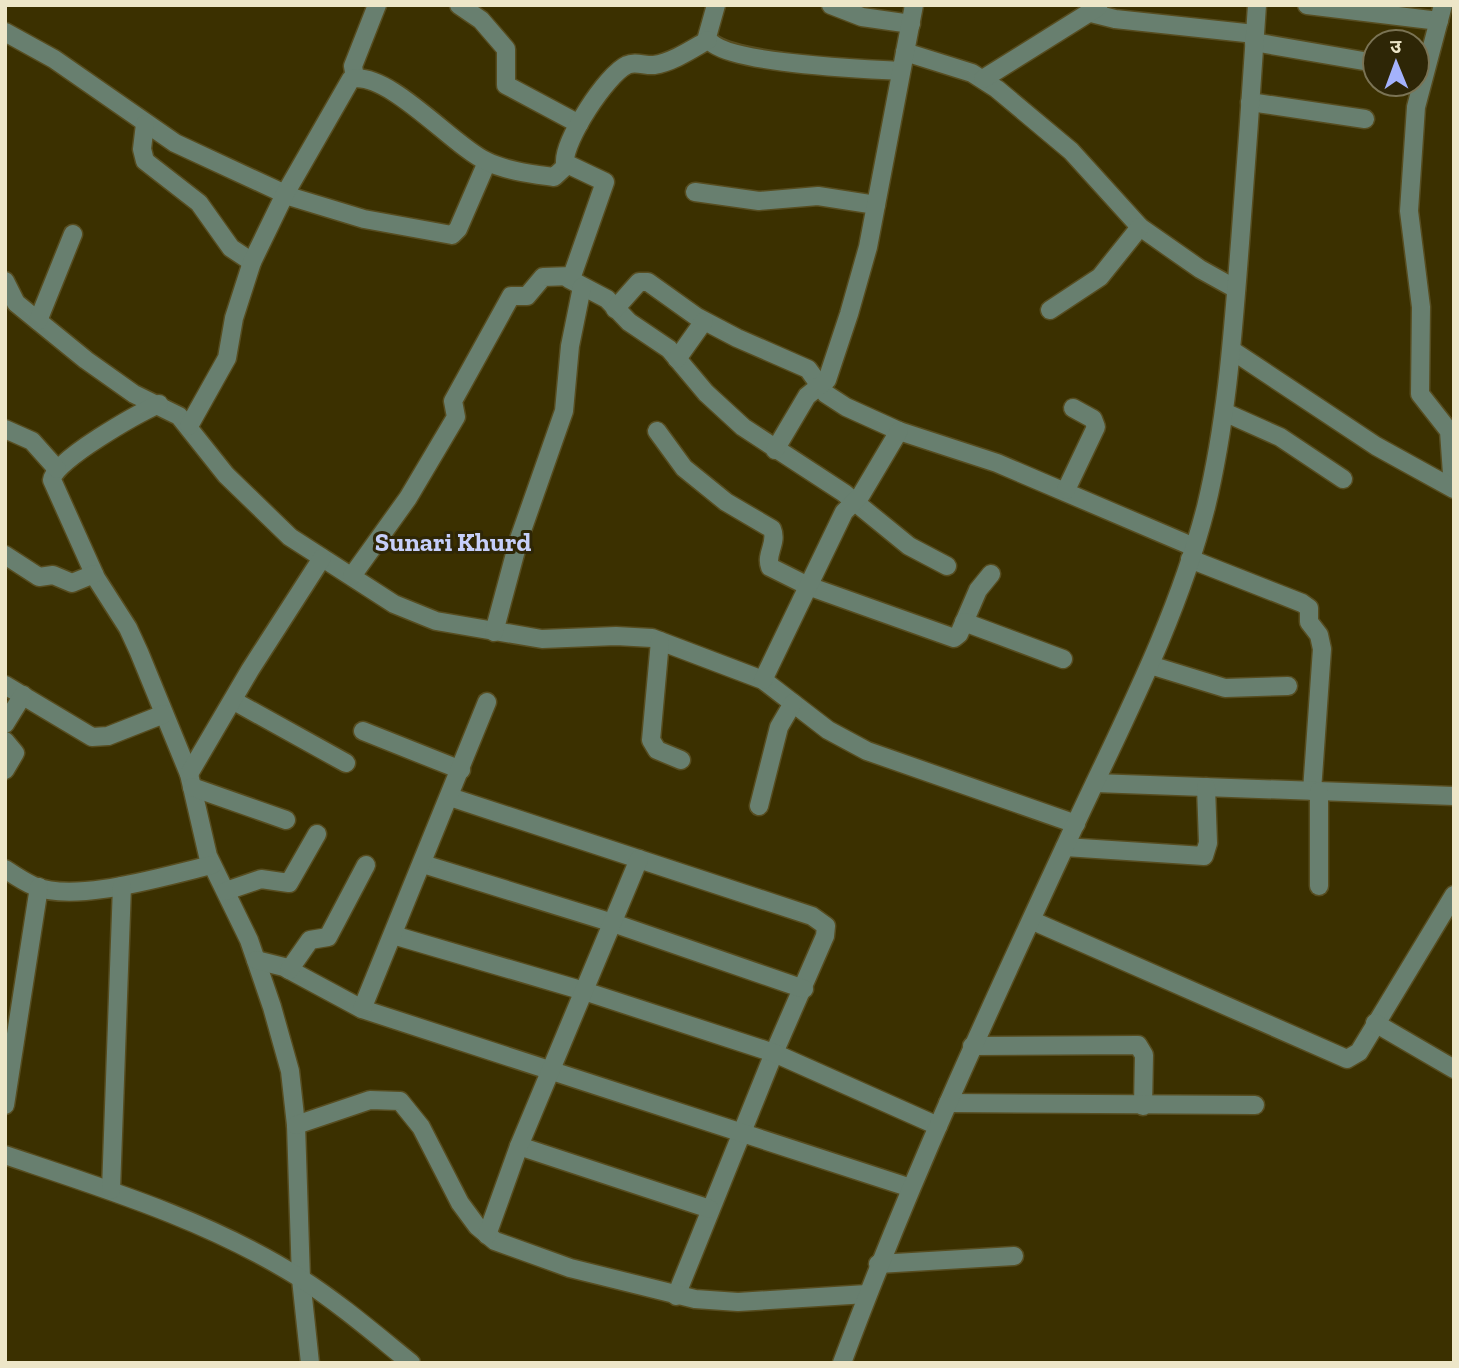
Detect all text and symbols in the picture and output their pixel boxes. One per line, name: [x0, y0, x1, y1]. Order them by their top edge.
north arrow: [1361, 28, 1431, 98]
text: उ: [1390, 35, 1402, 58]
district label: Sunari Khurd: [375, 526, 531, 558]

